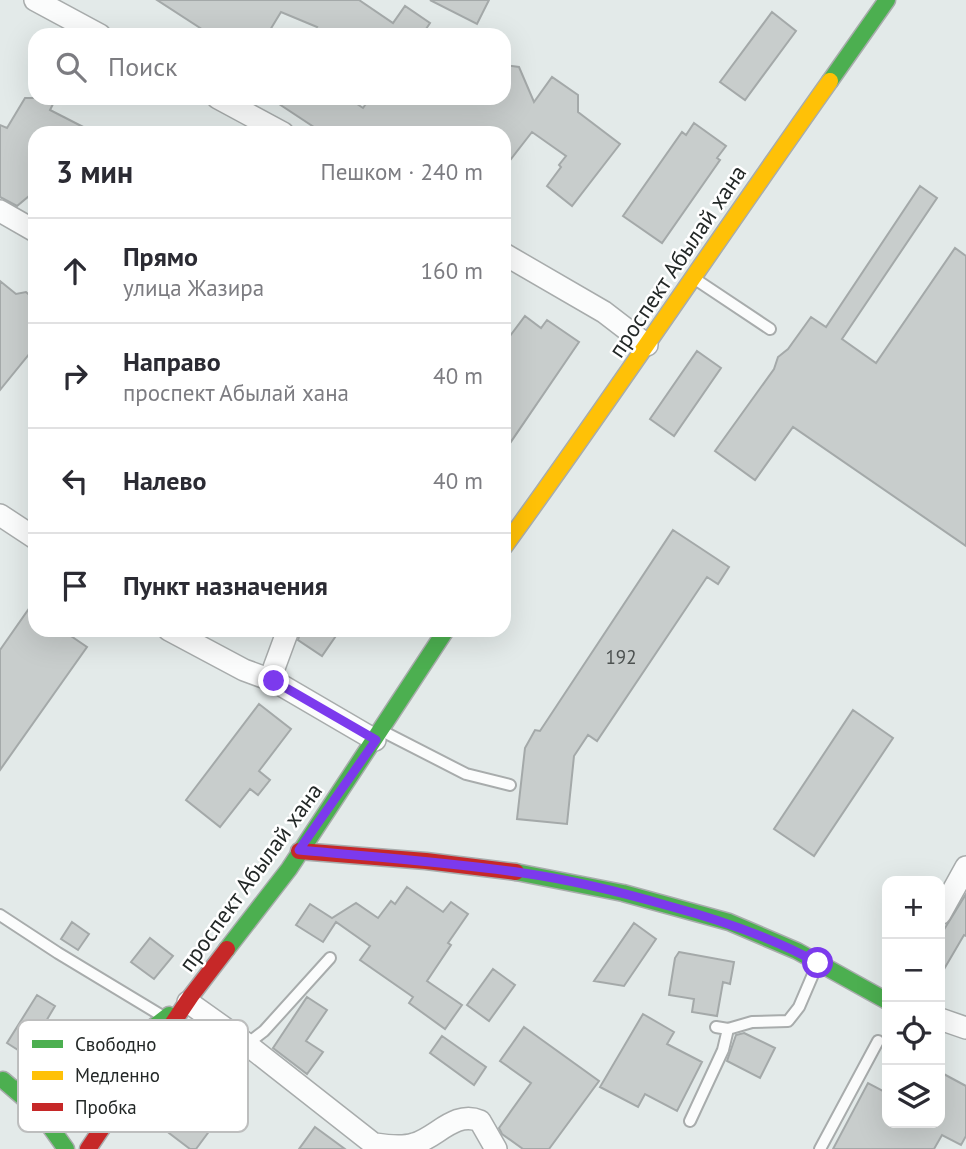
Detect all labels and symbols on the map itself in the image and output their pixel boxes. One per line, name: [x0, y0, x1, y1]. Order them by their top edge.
street label: проспект Абылай хана: [602, 159, 752, 363]
house number: 192: [605, 645, 637, 669]
route end: [258, 665, 289, 696]
street label: проспект Абылай хана: [172, 777, 328, 977]
route start: [802, 947, 833, 978]
legend: [18, 1020, 248, 1132]
text: Свободно: [75, 1032, 157, 1056]
text: Медленно: [75, 1063, 160, 1087]
text: Пробка: [75, 1095, 137, 1119]

